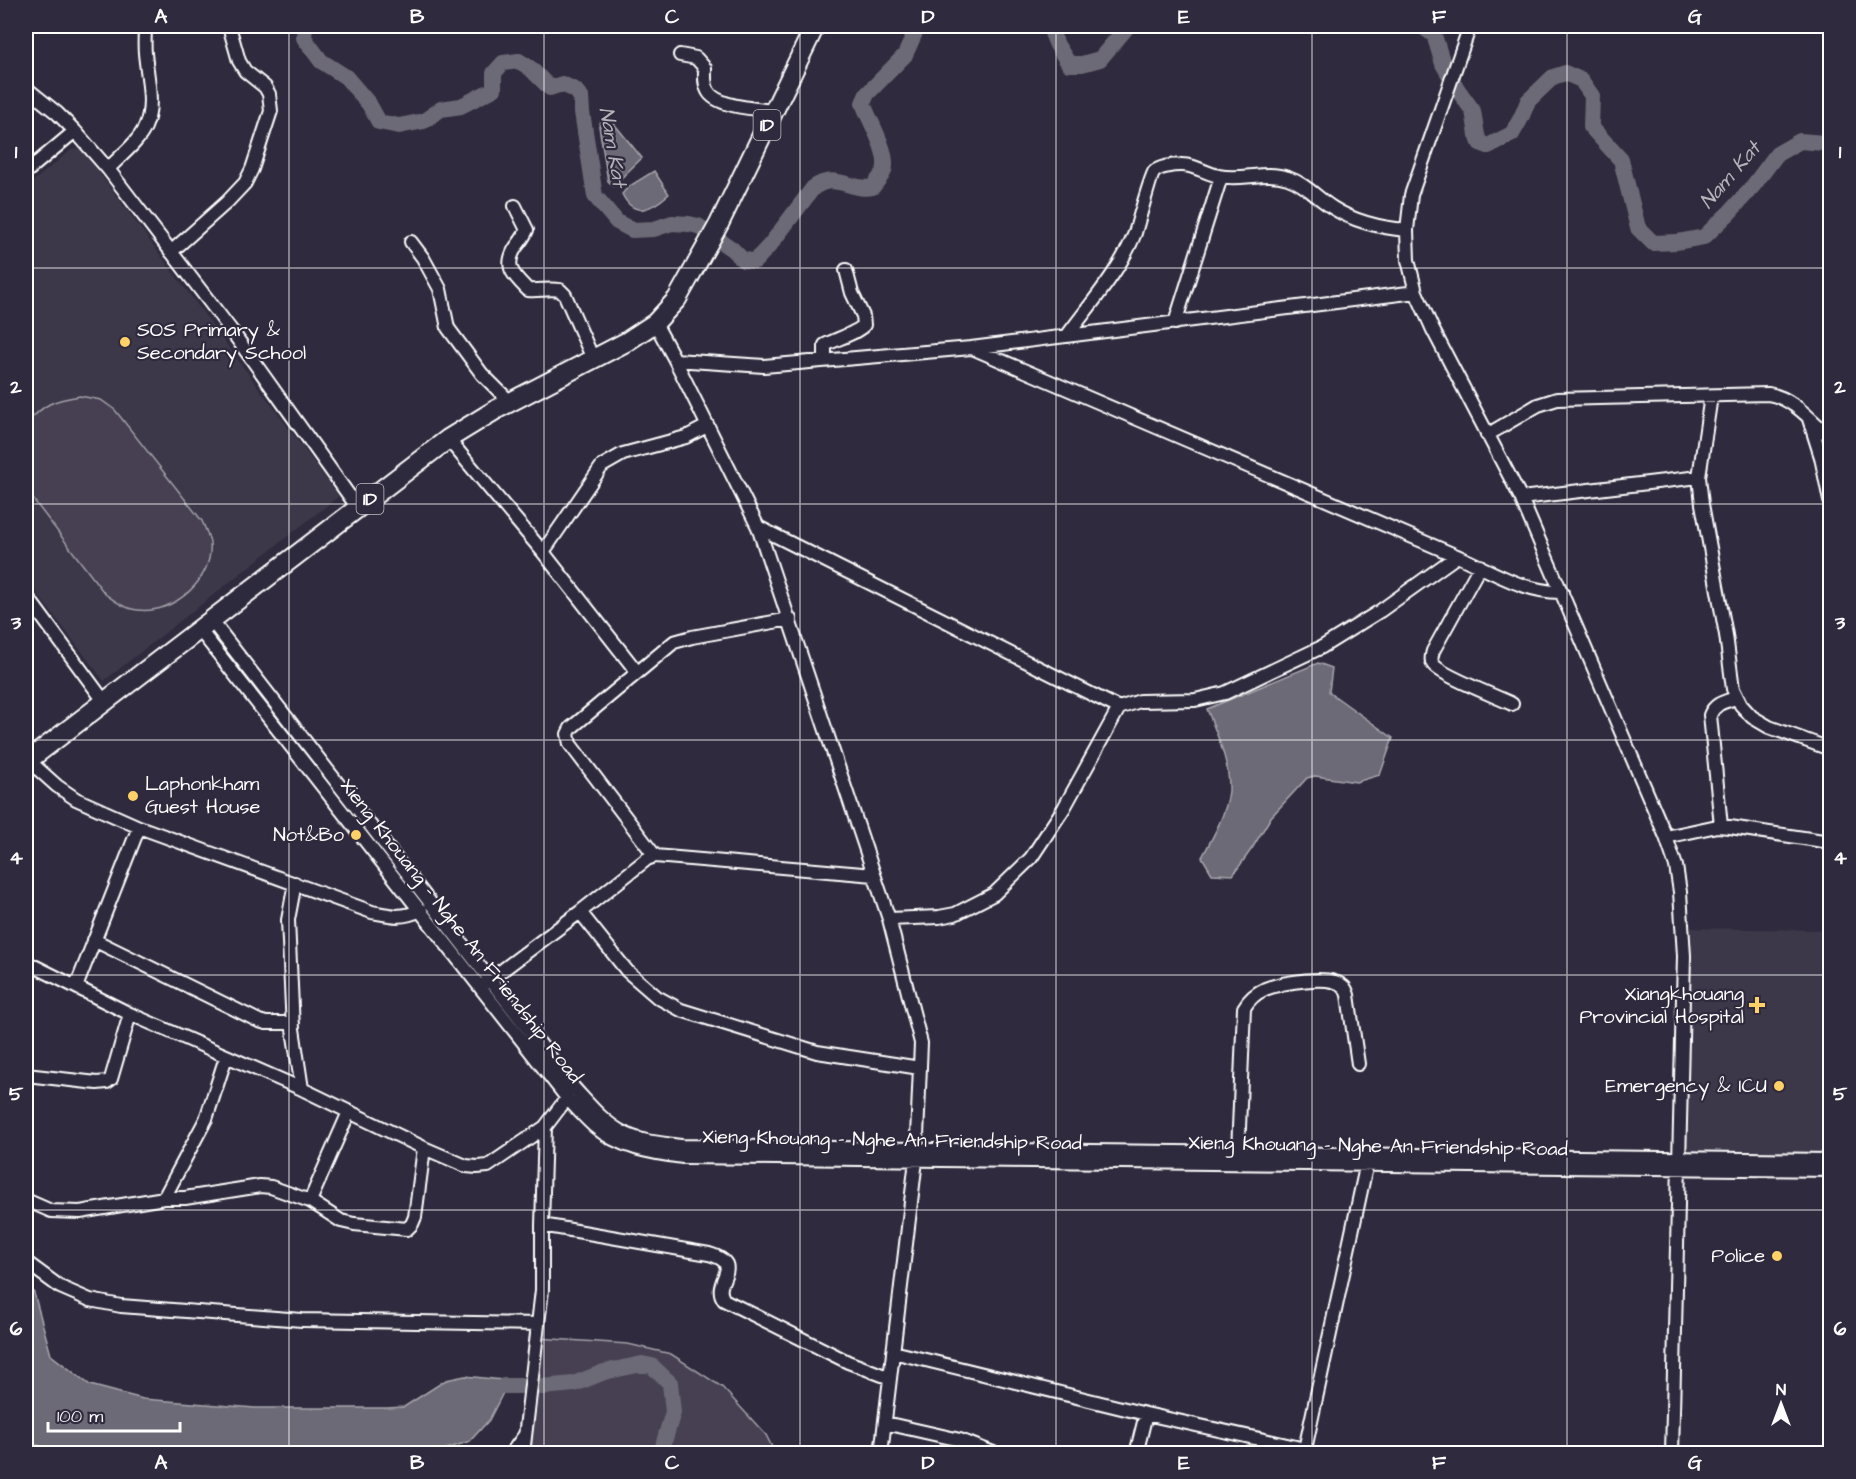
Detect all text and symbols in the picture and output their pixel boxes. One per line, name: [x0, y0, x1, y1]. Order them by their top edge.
text: A: [155, 3, 168, 31]
text: B: [410, 3, 425, 31]
text: C: [665, 3, 680, 31]
text: D: [922, 3, 935, 31]
text: E: [1178, 3, 1190, 31]
text: F: [1432, 3, 1447, 31]
text: G: [1688, 3, 1702, 31]
water label: Nam Kat: [592, 105, 635, 192]
road number: 1D: [754, 110, 780, 140]
water label: Nam Kat: [1693, 133, 1769, 215]
text: 1: [15, 138, 18, 166]
text: 1: [1839, 138, 1842, 166]
place label: SOS Primary & Secondary School: [137, 316, 306, 368]
marker: SOS Primary & Secondary School: [118, 335, 132, 349]
text: 2: [9, 373, 22, 401]
text: 2: [1833, 373, 1846, 401]
road number: 1D: [356, 484, 384, 514]
text: 3: [10, 609, 22, 637]
text: 3: [1834, 609, 1846, 637]
place label: Laphonkham Guest House: [145, 770, 261, 821]
street label: Xieng Khouang - Nghe An Friendship Road: [332, 773, 589, 1090]
marker: Laphonkham Guest House: [126, 789, 140, 803]
place label: Not&Bo: [273, 821, 344, 849]
marker: Not&Bo: [349, 828, 363, 842]
text: 4: [9, 844, 23, 872]
text: 4: [1833, 844, 1847, 872]
place label: Xiangkhouang Provincial Hospital: [1580, 980, 1744, 1031]
marker: Xiangkhouang Provincial Hospital: [1748, 996, 1766, 1014]
place label: Emergency & ICU: [1605, 1072, 1767, 1101]
marker: Emergency & ICU: [1772, 1079, 1786, 1093]
text: 5: [9, 1080, 24, 1108]
text: 5: [1833, 1080, 1848, 1108]
street label: Xieng Khouang - Nghe An Friendship Road: [702, 1123, 1082, 1158]
street label: Xieng Khouang - Nghe An Friendship Road: [1188, 1129, 1568, 1164]
place label: Police: [1711, 1242, 1765, 1270]
marker: Police: [1770, 1249, 1784, 1263]
text: 6: [10, 1315, 23, 1343]
text: 6: [1834, 1315, 1847, 1343]
north arrow: [1751, 1374, 1811, 1434]
text: N: [1776, 1379, 1786, 1401]
scale bar: [48, 1395, 180, 1433]
text: 100 m: [57, 1404, 103, 1429]
text: A: [155, 1449, 168, 1477]
text: B: [410, 1449, 425, 1477]
text: C: [665, 1449, 680, 1477]
text: D: [922, 1449, 935, 1477]
text: E: [1178, 1449, 1190, 1477]
text: F: [1432, 1449, 1447, 1477]
text: G: [1688, 1449, 1702, 1477]

